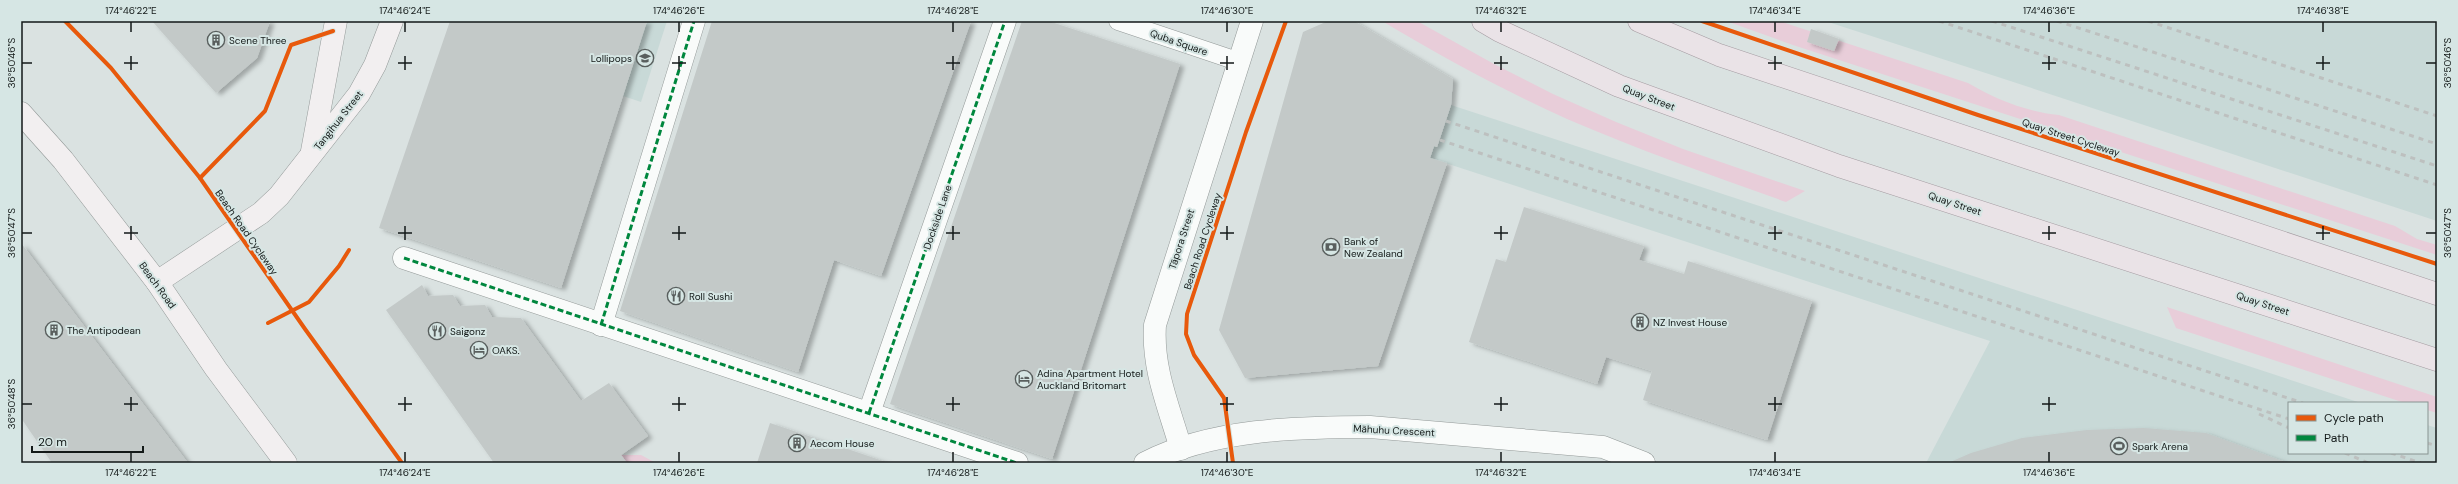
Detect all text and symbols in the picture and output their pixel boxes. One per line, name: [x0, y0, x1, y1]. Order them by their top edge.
text: 174°46'22"E: [105, 4, 157, 17]
text: 174°46'24"E: [379, 4, 431, 17]
text: 174°46'26"E: [653, 4, 705, 17]
text: 174°46'28"E: [927, 4, 979, 17]
text: 174°46'30"E: [1201, 4, 1254, 17]
text: 174°46'32"E: [1475, 4, 1527, 17]
text: 174°46'34"E: [1749, 4, 1801, 17]
text: 174°46'36"E: [2023, 4, 2075, 17]
text: 174°46'38"E: [2297, 4, 2349, 17]
street label: Quba Square: [1148, 27, 1210, 59]
building icon: Scene Three: [206, 30, 226, 50]
place label: Scene Three: [229, 34, 287, 47]
text: 36°50'46"S: [5, 37, 18, 88]
text: 36°50'46"S: [2441, 37, 2454, 88]
school or university icon: Lollipops: [635, 48, 655, 68]
place label: Lollipops: [591, 52, 632, 65]
street label: Quay Street: [1621, 81, 1677, 113]
street label: Tangihua Street: [311, 88, 366, 153]
street label: Quay Street Cycleway: [2020, 116, 2122, 160]
street label: Dockside Lane: [920, 183, 955, 251]
street label: Beach Road Cycleway: [212, 187, 281, 278]
street label: Quay Street: [1927, 189, 1983, 218]
street label: Beach Road Cycleway: [1181, 191, 1224, 291]
street label: Tāpora Street: [1166, 207, 1197, 271]
text: 36°50'47"S: [5, 208, 18, 258]
text: 36°50'47"S: [2441, 208, 2454, 258]
place label: Bank of New Zealand: [1344, 235, 1403, 260]
bank icon: Bank of New Zealand: [1321, 237, 1341, 257]
street label: Beach Road: [136, 259, 179, 311]
restaurant icon: Roll Sushi: [666, 286, 686, 306]
street label: Quay Street: [2235, 289, 2291, 318]
place label: Roll Sushi: [689, 290, 732, 303]
building icon: NZ Invest House: [1630, 312, 1650, 332]
place label: NZ Invest House: [1653, 316, 1728, 329]
building icon: The Antipodean: [44, 320, 64, 340]
restaurant icon: Saigonz: [427, 321, 447, 341]
place label: The Antipodean: [67, 324, 141, 337]
place label: Saigonz: [450, 325, 486, 338]
hotel icon: OAKS.: [469, 340, 489, 360]
place label: OAKS.: [492, 344, 520, 357]
place label: Adina Apartment Hotel Auckland Britomart: [1037, 367, 1143, 392]
hotel icon: Adina Apartment Hotel Auckland Britomart: [1014, 369, 1034, 389]
text: 36°50'48"S: [5, 379, 18, 429]
legend: [2288, 402, 2428, 454]
text: Cycle path: [2324, 410, 2384, 426]
street label: Māhuhu Crescent: [1353, 422, 1435, 439]
scale bar: [32, 428, 143, 454]
text: Path: [2324, 430, 2349, 446]
building icon: Aecom House: [787, 433, 807, 453]
text: 20 m: [38, 434, 67, 450]
sports icon: Spark Arena: [2109, 436, 2129, 456]
place label: Aecom House: [810, 437, 875, 450]
place label: Spark Arena: [2132, 440, 2188, 453]
text: 174°46'22"E: [105, 466, 157, 479]
text: 174°46'24"E: [379, 466, 431, 479]
text: 174°46'26"E: [653, 466, 705, 479]
text: 174°46'28"E: [927, 466, 979, 479]
text: 174°46'30"E: [1201, 466, 1254, 479]
text: 174°46'32"E: [1475, 466, 1527, 479]
text: 174°46'34"E: [1749, 466, 1801, 479]
text: 174°46'36"E: [2023, 466, 2075, 479]

